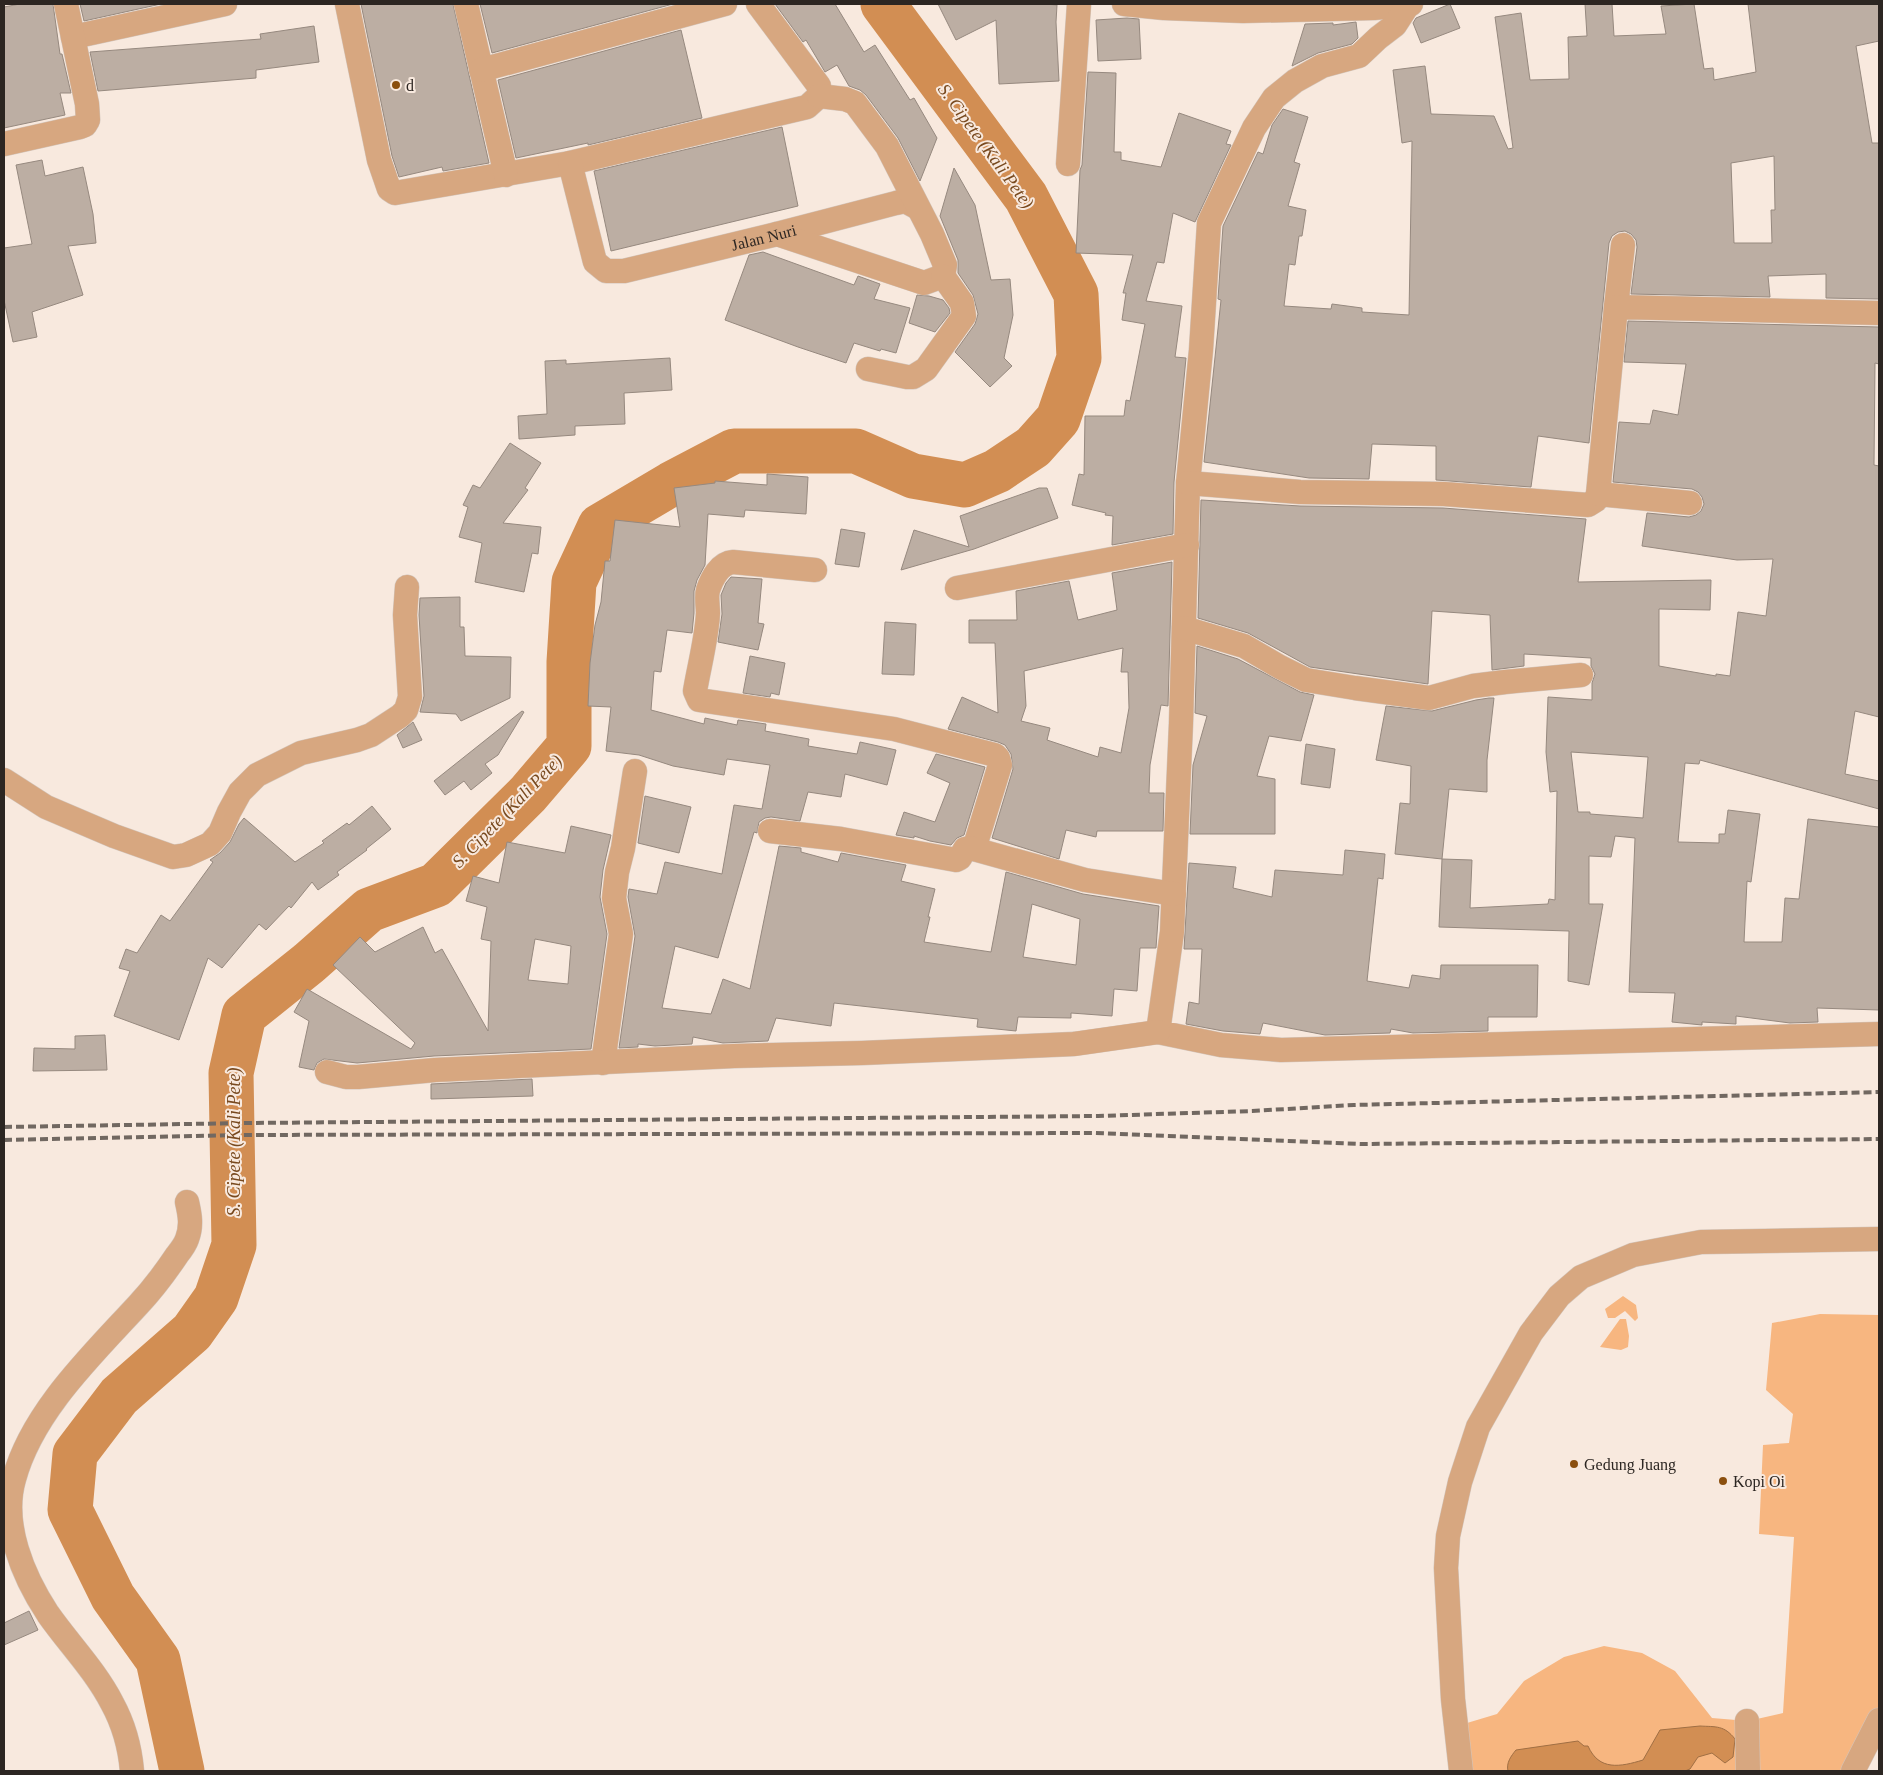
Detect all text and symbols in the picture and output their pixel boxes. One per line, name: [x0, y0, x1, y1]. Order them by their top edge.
place label: d: [406, 77, 414, 94]
marker: d: [390, 79, 402, 91]
water label: S. Cipete (Kali Pete): [933, 80, 1038, 213]
street label: Jalan Nuri: [729, 221, 798, 253]
water label: S. Cipete (Kali Pete): [448, 750, 567, 872]
water label: S. Cipete (Kali Pete): [224, 1068, 245, 1216]
place label: Gedung Juang: [1584, 1456, 1676, 1474]
marker: Gedung Juang: [1568, 1458, 1580, 1470]
place label: Kopi Oi: [1733, 1473, 1786, 1491]
marker: Kopi Oi: [1717, 1475, 1729, 1487]

